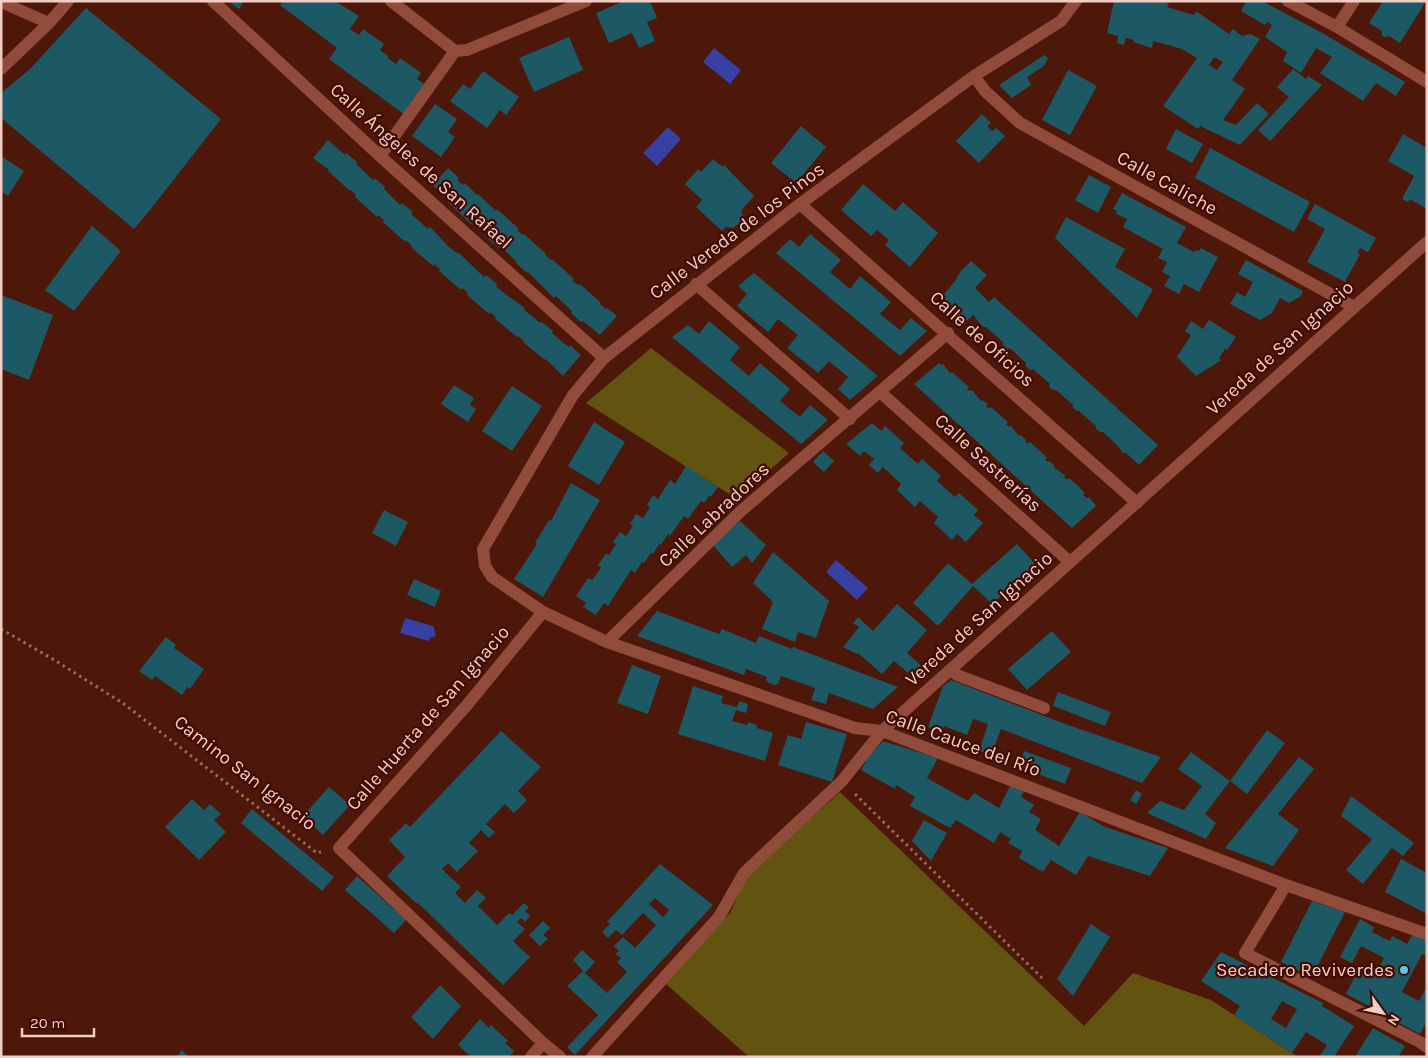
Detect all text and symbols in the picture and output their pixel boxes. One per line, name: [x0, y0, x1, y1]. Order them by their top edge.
street label: Calle Ángeles de San Rafael: [326, 78, 517, 253]
street label: Calle Caliche: [1113, 146, 1221, 220]
street label: Calle Vereda de los Pinos: [645, 158, 829, 304]
street label: Vereda de San Ignacio: [1202, 276, 1358, 420]
street label: Calle de Oficios: [925, 286, 1039, 392]
street label: Calle Sastrerías: [930, 409, 1046, 517]
street label: Calle Labradores: [654, 458, 774, 572]
street label: Vereda de San Ignacio: [901, 547, 1057, 691]
street label: Calle Huerta de San Ignacio: [342, 621, 514, 815]
street label: Calle Cauce del Río: [883, 705, 1043, 781]
street label: Camino San Ignacio: [170, 711, 320, 835]
place label: Secadero Reviverdes: [1216, 959, 1394, 981]
marker: Secadero Reviverdes: [1398, 964, 1410, 976]
north arrow: [1358, 988, 1408, 1038]
scale bar: [22, 1006, 95, 1038]
text: N: [1384, 1011, 1403, 1029]
text: 20 m: [30, 1014, 65, 1032]

